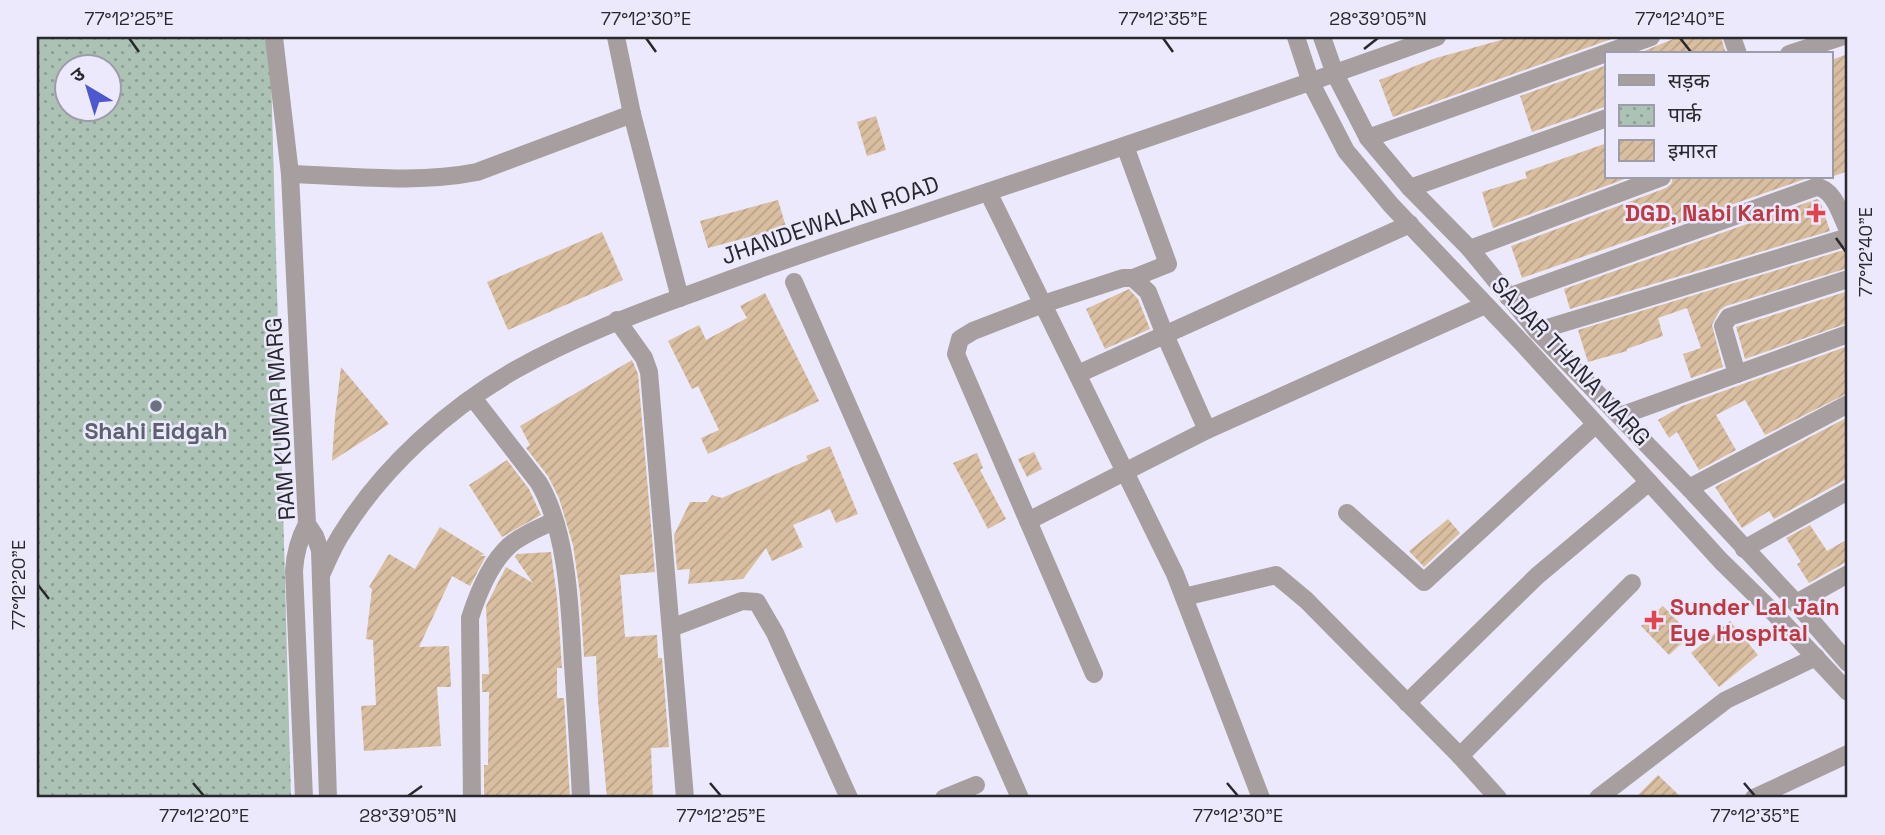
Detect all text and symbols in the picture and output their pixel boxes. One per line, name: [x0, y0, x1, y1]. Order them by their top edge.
text: 77°12'25"E: [84, 7, 174, 30]
text: 77°12'30"E: [601, 7, 691, 30]
text: 77°12'35"E: [1118, 7, 1208, 30]
text: 28°39'05"N: [1329, 7, 1427, 30]
text: 77°12'40"E: [1635, 7, 1725, 30]
north arrow: [52, 52, 122, 122]
legend: [1605, 52, 1832, 178]
text: उ: [66, 61, 91, 88]
text: सड़क: [1668, 67, 1710, 94]
text: पार्क: [1668, 101, 1702, 128]
text: इमारत: [1668, 137, 1718, 164]
street label: JHANDEWALAN ROAD: [717, 169, 943, 271]
place label: DGD, Nabi Karim: [1625, 198, 1800, 228]
marker: DGD, Nabi Karim: [1806, 203, 1826, 223]
text: 77°12'40"E: [1854, 207, 1877, 297]
street label: SADAR THANA MARG: [1485, 270, 1657, 452]
street label: RAM KUMAR MARG: [258, 317, 302, 521]
marker: Shahi Eidgah: [148, 398, 164, 414]
place label: Shahi Eidgah: [84, 416, 228, 446]
text: 77°12'20"E: [7, 540, 30, 630]
place label: Sunder Lal Jain Eye Hospital: [1670, 592, 1840, 648]
marker: Sunder Lal Jain Eye Hospital: [1644, 610, 1664, 630]
text: 77°12'20"E: [159, 804, 249, 827]
text: 28°39'05"N: [359, 804, 457, 827]
text: 77°12'25"E: [676, 804, 766, 827]
text: 77°12'30"E: [1193, 804, 1283, 827]
text: 77°12'35"E: [1710, 804, 1800, 827]

